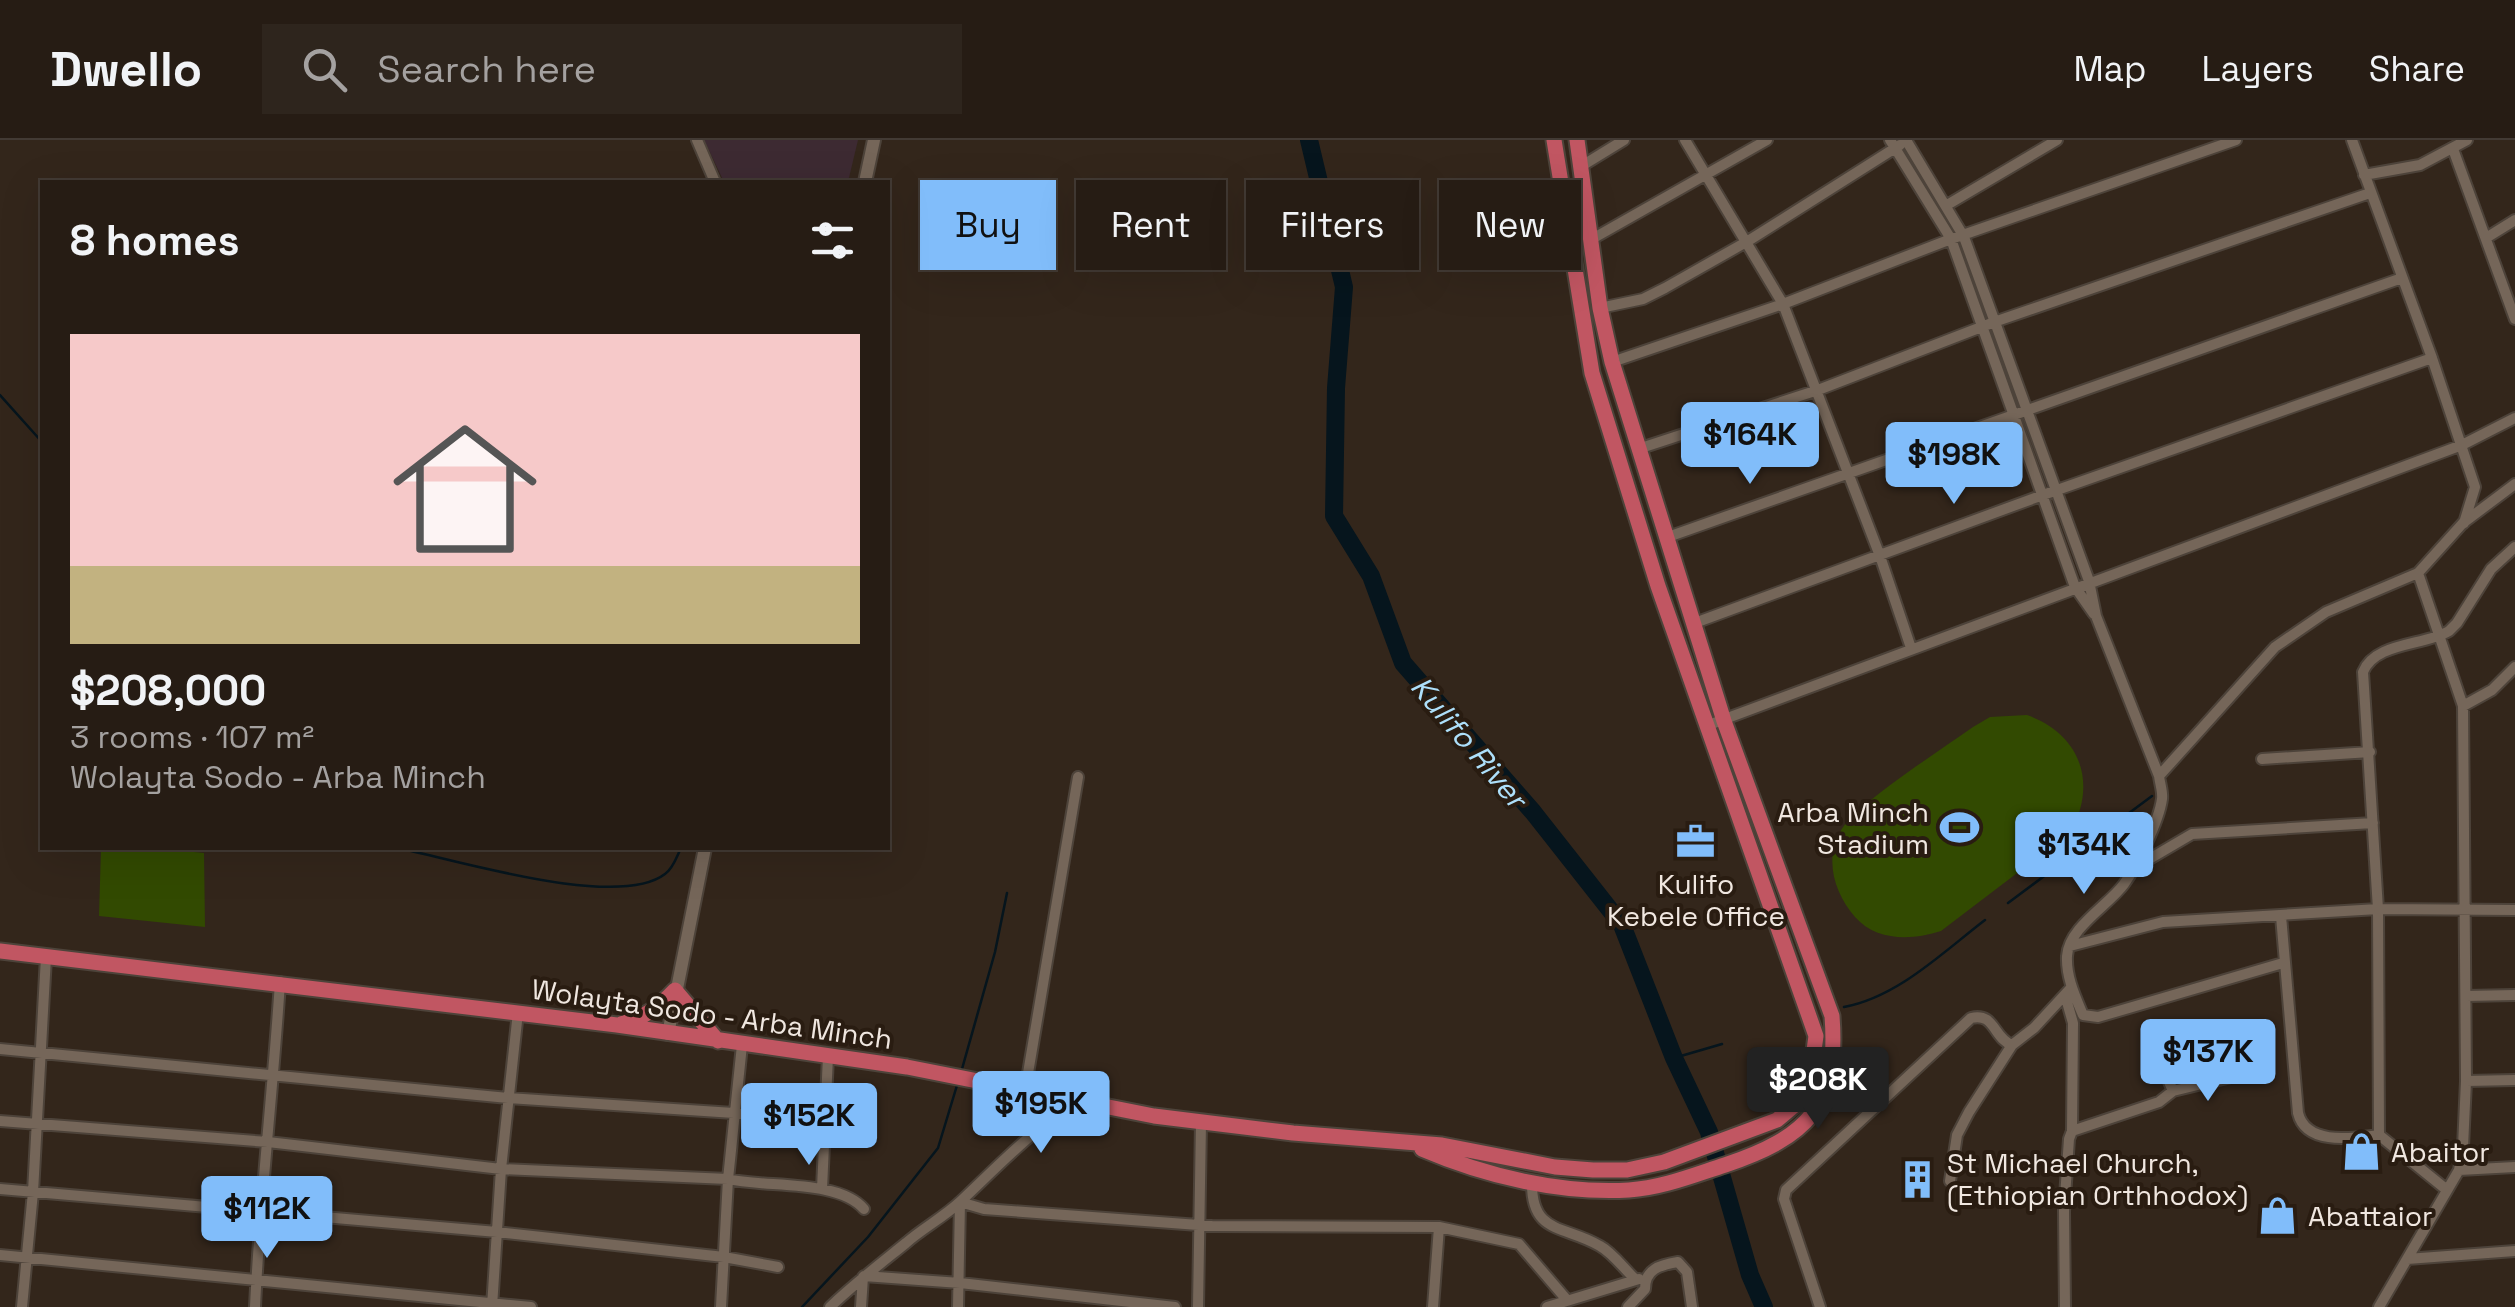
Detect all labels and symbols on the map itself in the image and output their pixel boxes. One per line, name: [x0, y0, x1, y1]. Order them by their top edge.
pin: $164K: [1680, 402, 1820, 487]
pin: $198K: [1884, 422, 2024, 507]
water label: Kulifo River: [1402, 668, 1537, 818]
place label: Arba Minch Stadium: [1777, 794, 1929, 862]
sports icon: Arba Minch Stadium: [1938, 807, 1980, 849]
pin: $134K: [2014, 812, 2154, 897]
office icon: Kulifo Kebele Office: [1675, 820, 1717, 862]
place label: Kulifo Kebele Office: [1607, 866, 1785, 934]
street label: Wolayta Sodo - Arba Minch: [529, 971, 895, 1057]
pin: $137K: [2138, 1019, 2278, 1104]
pin: $208K: [1748, 1047, 1888, 1132]
pin: $195K: [971, 1071, 1111, 1156]
pin: $152K: [739, 1083, 879, 1168]
shop icon: Abaitor: [2340, 1131, 2382, 1173]
place label: Abaitor: [2391, 1134, 2490, 1170]
place label: St Michael Church, (Ethiopian Orthhodox): [1947, 1145, 2248, 1213]
building icon: St Michael Church, (Ethiopian Orthhodox): [1896, 1158, 1938, 1200]
pin: $112K: [197, 1176, 337, 1261]
shop icon: Abattaior: [2257, 1195, 2299, 1237]
place label: Abattaior: [2308, 1198, 2433, 1234]

